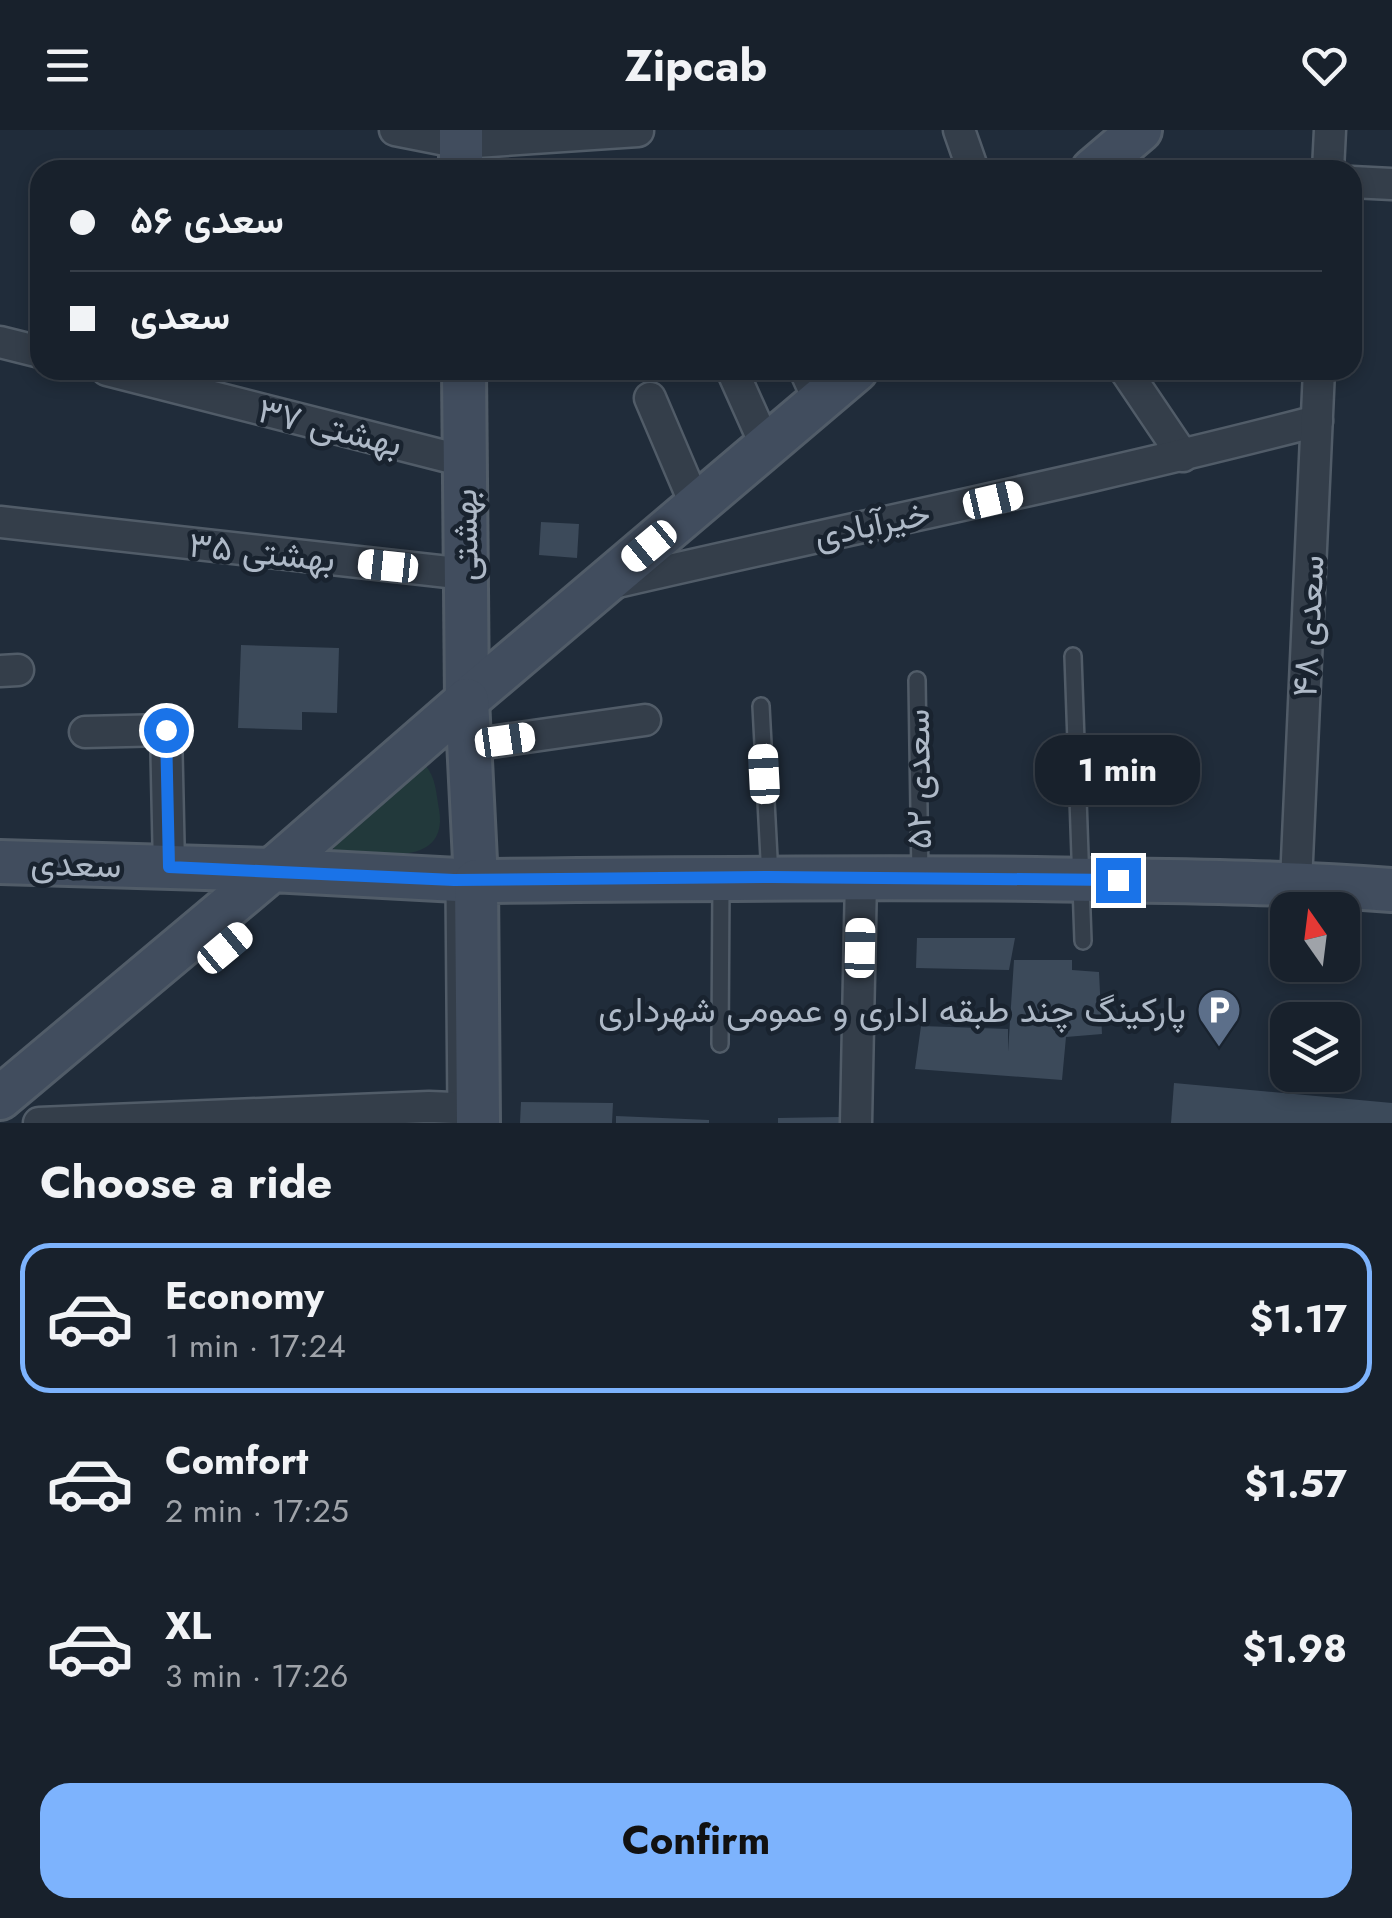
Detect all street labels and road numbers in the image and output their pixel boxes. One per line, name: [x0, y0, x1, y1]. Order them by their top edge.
street label: بهشتی ۳۷: [253, 385, 407, 469]
street label: خیرآبادی: [809, 487, 935, 561]
street label: بهشتی: [439, 488, 491, 582]
street label: بهشتی ۳۵: [186, 519, 338, 585]
street label: سعدی ۴۸: [1279, 554, 1337, 698]
street label: سعدی ۵۲: [892, 708, 944, 850]
street label: سعدی: [30, 837, 122, 891]

